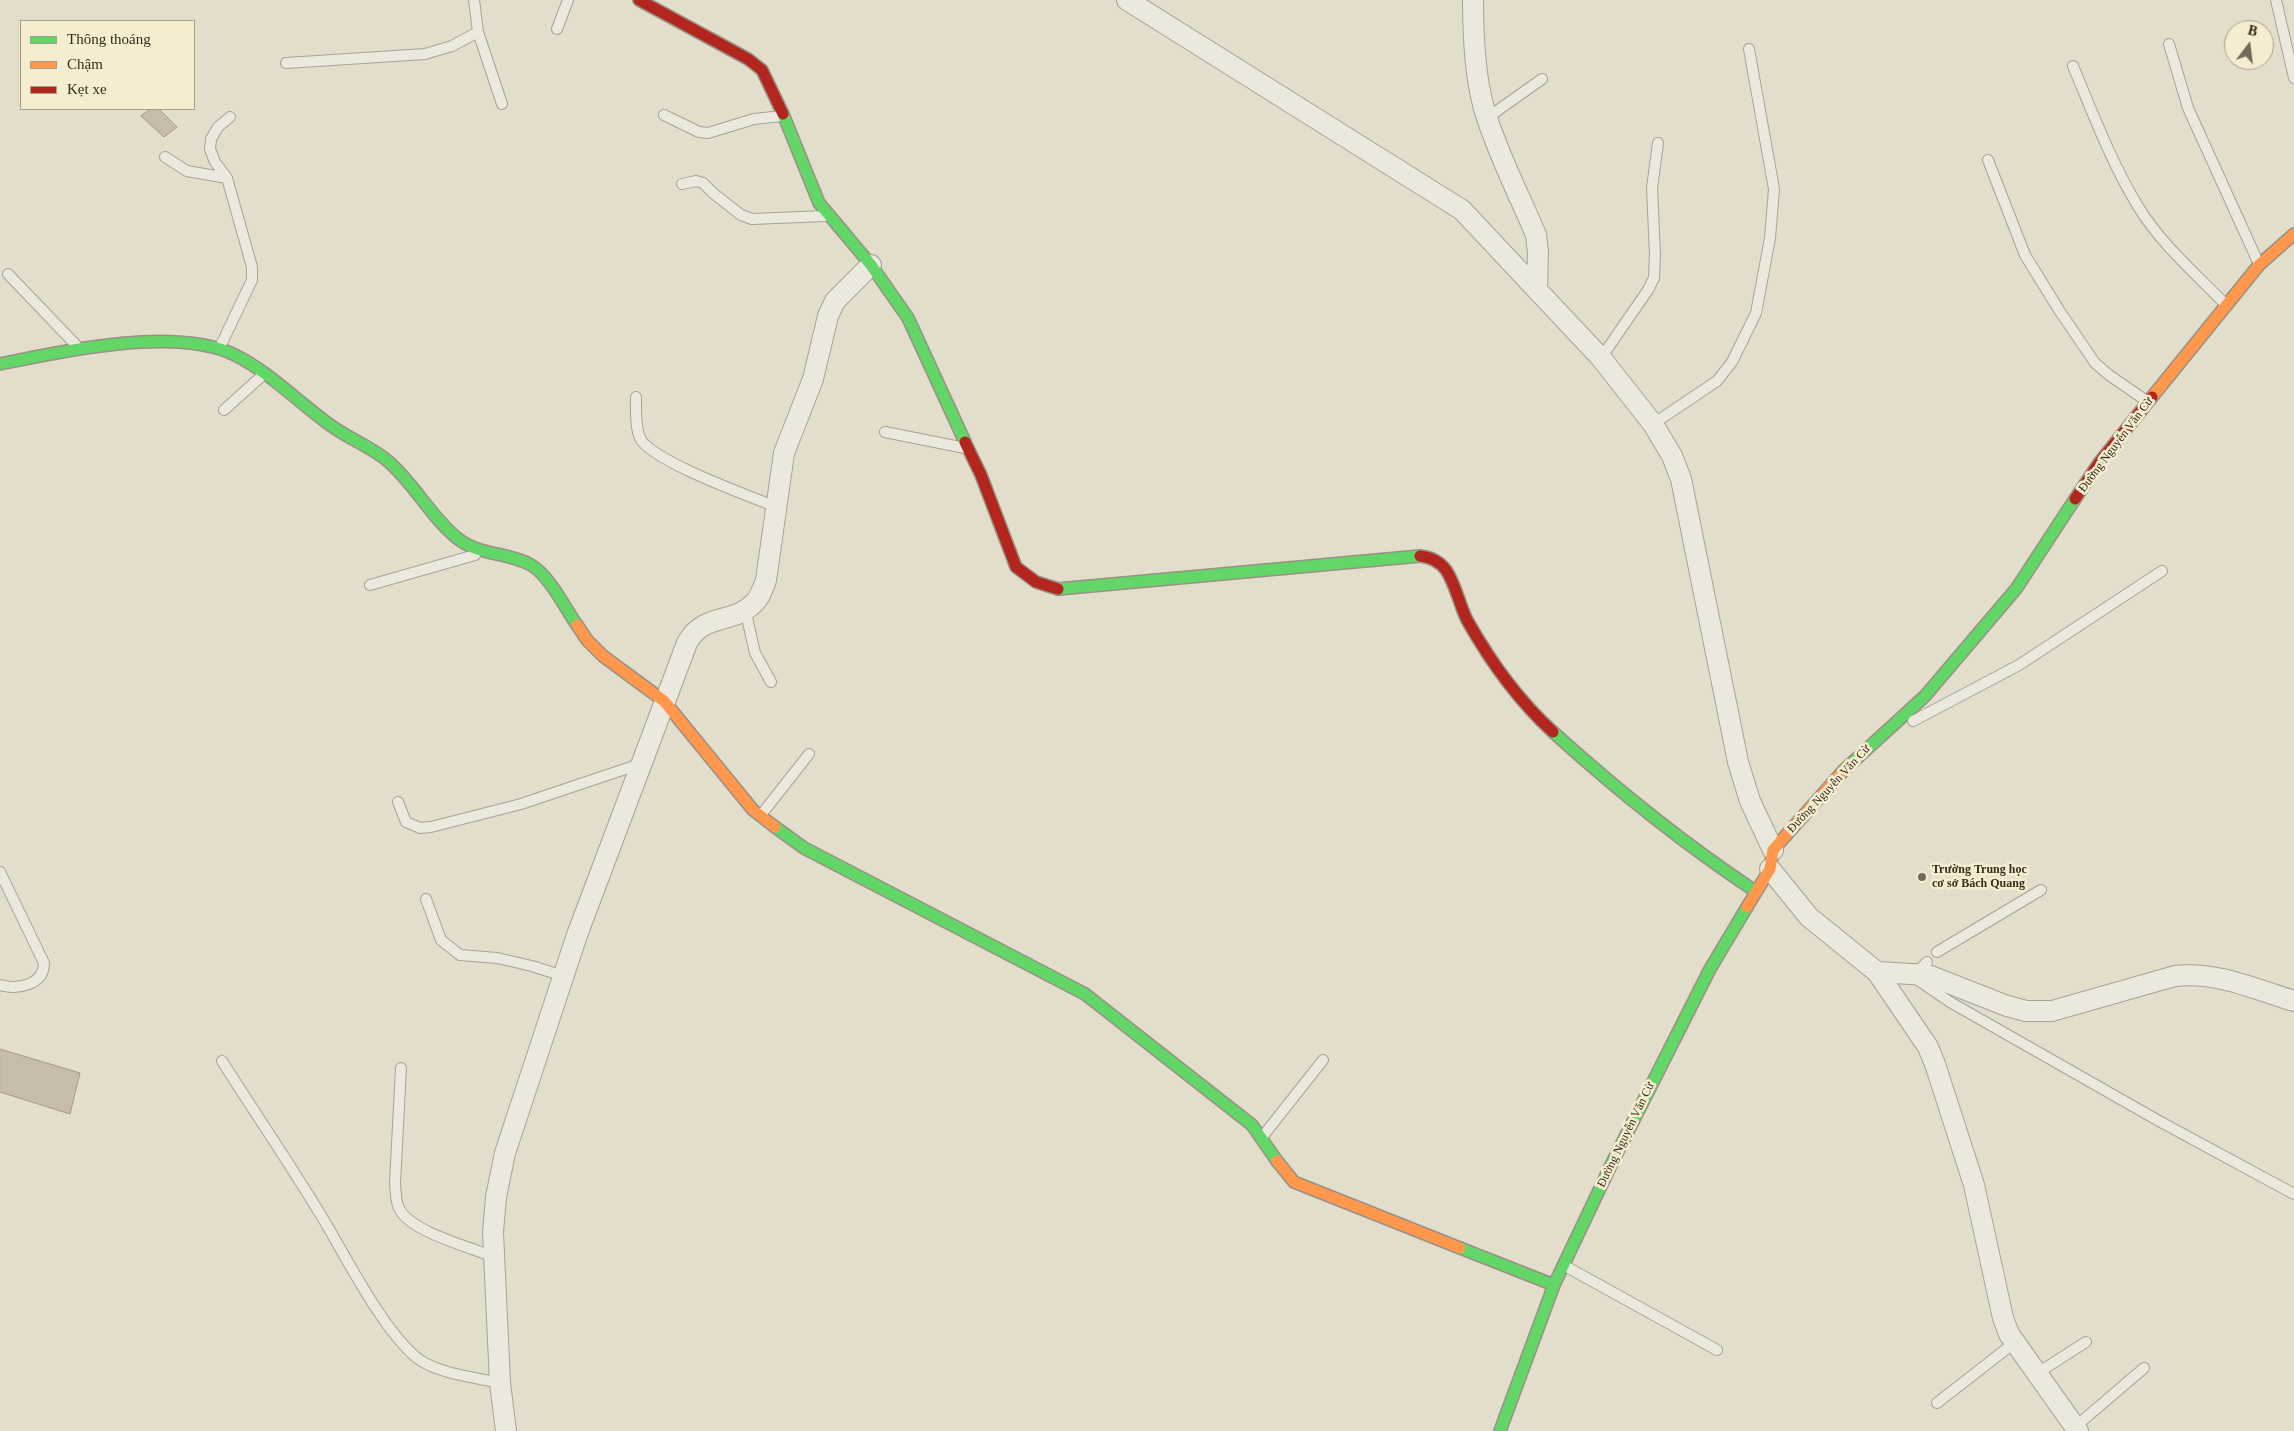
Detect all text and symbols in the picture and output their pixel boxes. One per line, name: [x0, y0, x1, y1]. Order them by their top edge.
legend: [20, 20, 195, 110]
north arrow: [2224, 20, 2274, 70]
text: B: [2246, 23, 2259, 39]
text: Thông thoáng: [67, 31, 151, 47]
text: Chậm: [67, 56, 103, 72]
text: Kẹt xe: [67, 81, 107, 97]
street label: Đường Nguyễn Văn Cừ: [2076, 395, 2156, 495]
street label: Đường Nguyễn Văn Cừ: [1785, 742, 1873, 836]
place label: Trường Trung học cơ sở Bách Quang: [1932, 863, 2027, 891]
marker: Trường Trung học cơ sở Bách Quang: [1916, 871, 1928, 883]
street label: Đường Nguyễn Văn Cừ: [1594, 1080, 1658, 1190]

